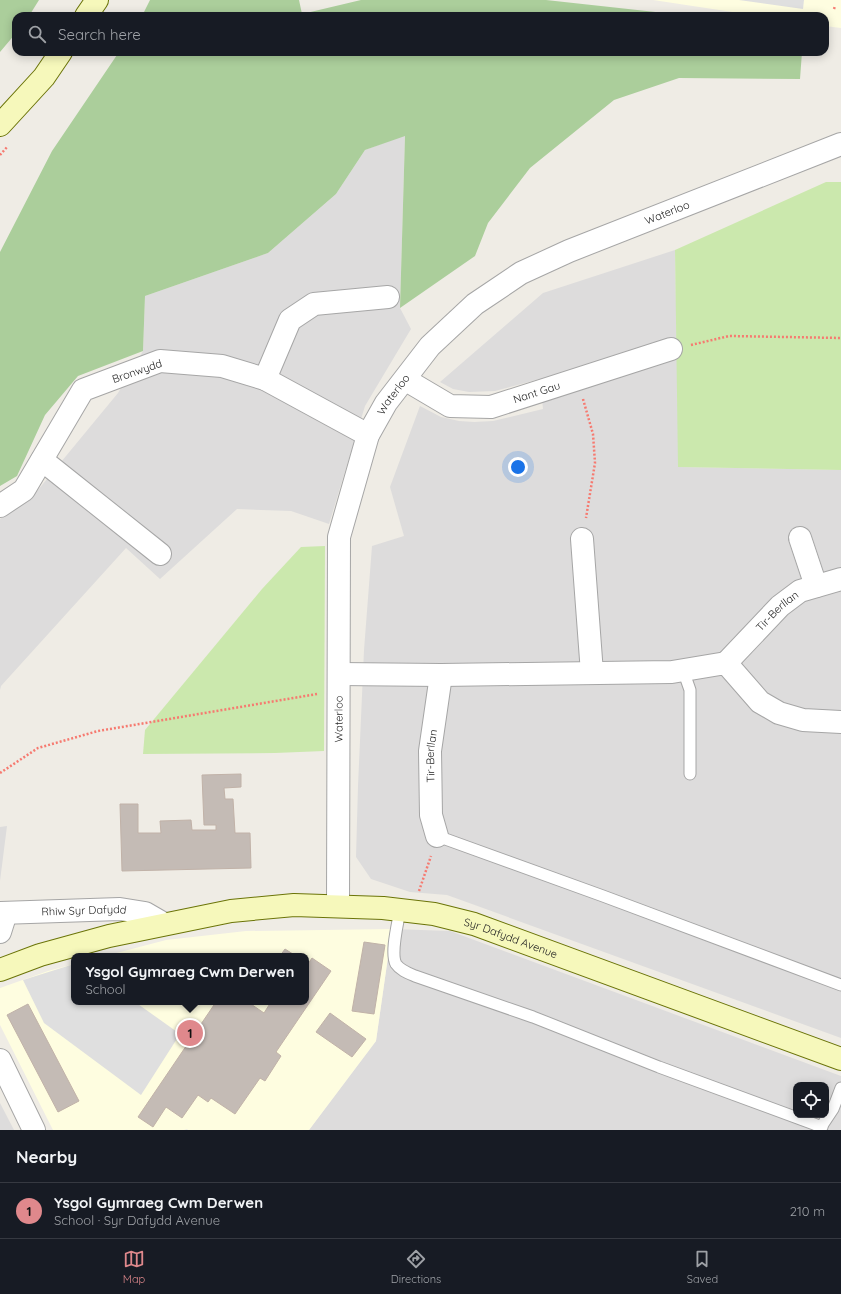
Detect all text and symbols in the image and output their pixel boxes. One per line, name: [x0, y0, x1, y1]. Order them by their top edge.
search box: [12, 12, 829, 56]
icon: search: [26, 23, 48, 45]
text: Search here: [58, 25, 141, 44]
street label: Waterloo: [643, 197, 692, 228]
street label: Bronwydd: [110, 356, 164, 386]
street label: Waterloo: [374, 371, 413, 417]
street label: Nant Gau: [511, 378, 562, 406]
your location: [508, 457, 528, 477]
street label: Tir-Berllan: [753, 588, 801, 634]
street label: Waterloo: [331, 695, 346, 743]
street label: Tir-Berllan: [423, 728, 440, 783]
street label: Rhiw Syr Dafydd: [41, 902, 128, 919]
street label: Syr Dafydd Avenue: [463, 915, 559, 961]
popup: [71, 953, 309, 1005]
text: Ysgol Gymraeg Cwm Derwen: [85, 962, 295, 981]
text: School: [85, 981, 126, 997]
pin: 1: [177, 1018, 203, 1048]
map controls: [793, 1082, 829, 1118]
button: locate: [793, 1082, 829, 1118]
text: Nearby: [16, 1146, 77, 1167]
text: Ysgol Gymraeg Cwm Derwen: [54, 1193, 263, 1212]
text: 1: [26, 1203, 32, 1219]
text: 210 m: [790, 1203, 825, 1219]
text: School · Syr Dafydd Avenue: [54, 1212, 220, 1228]
tab: Map: [123, 1248, 145, 1286]
tab: Directions: [391, 1248, 441, 1286]
tab: Saved: [687, 1248, 718, 1286]

